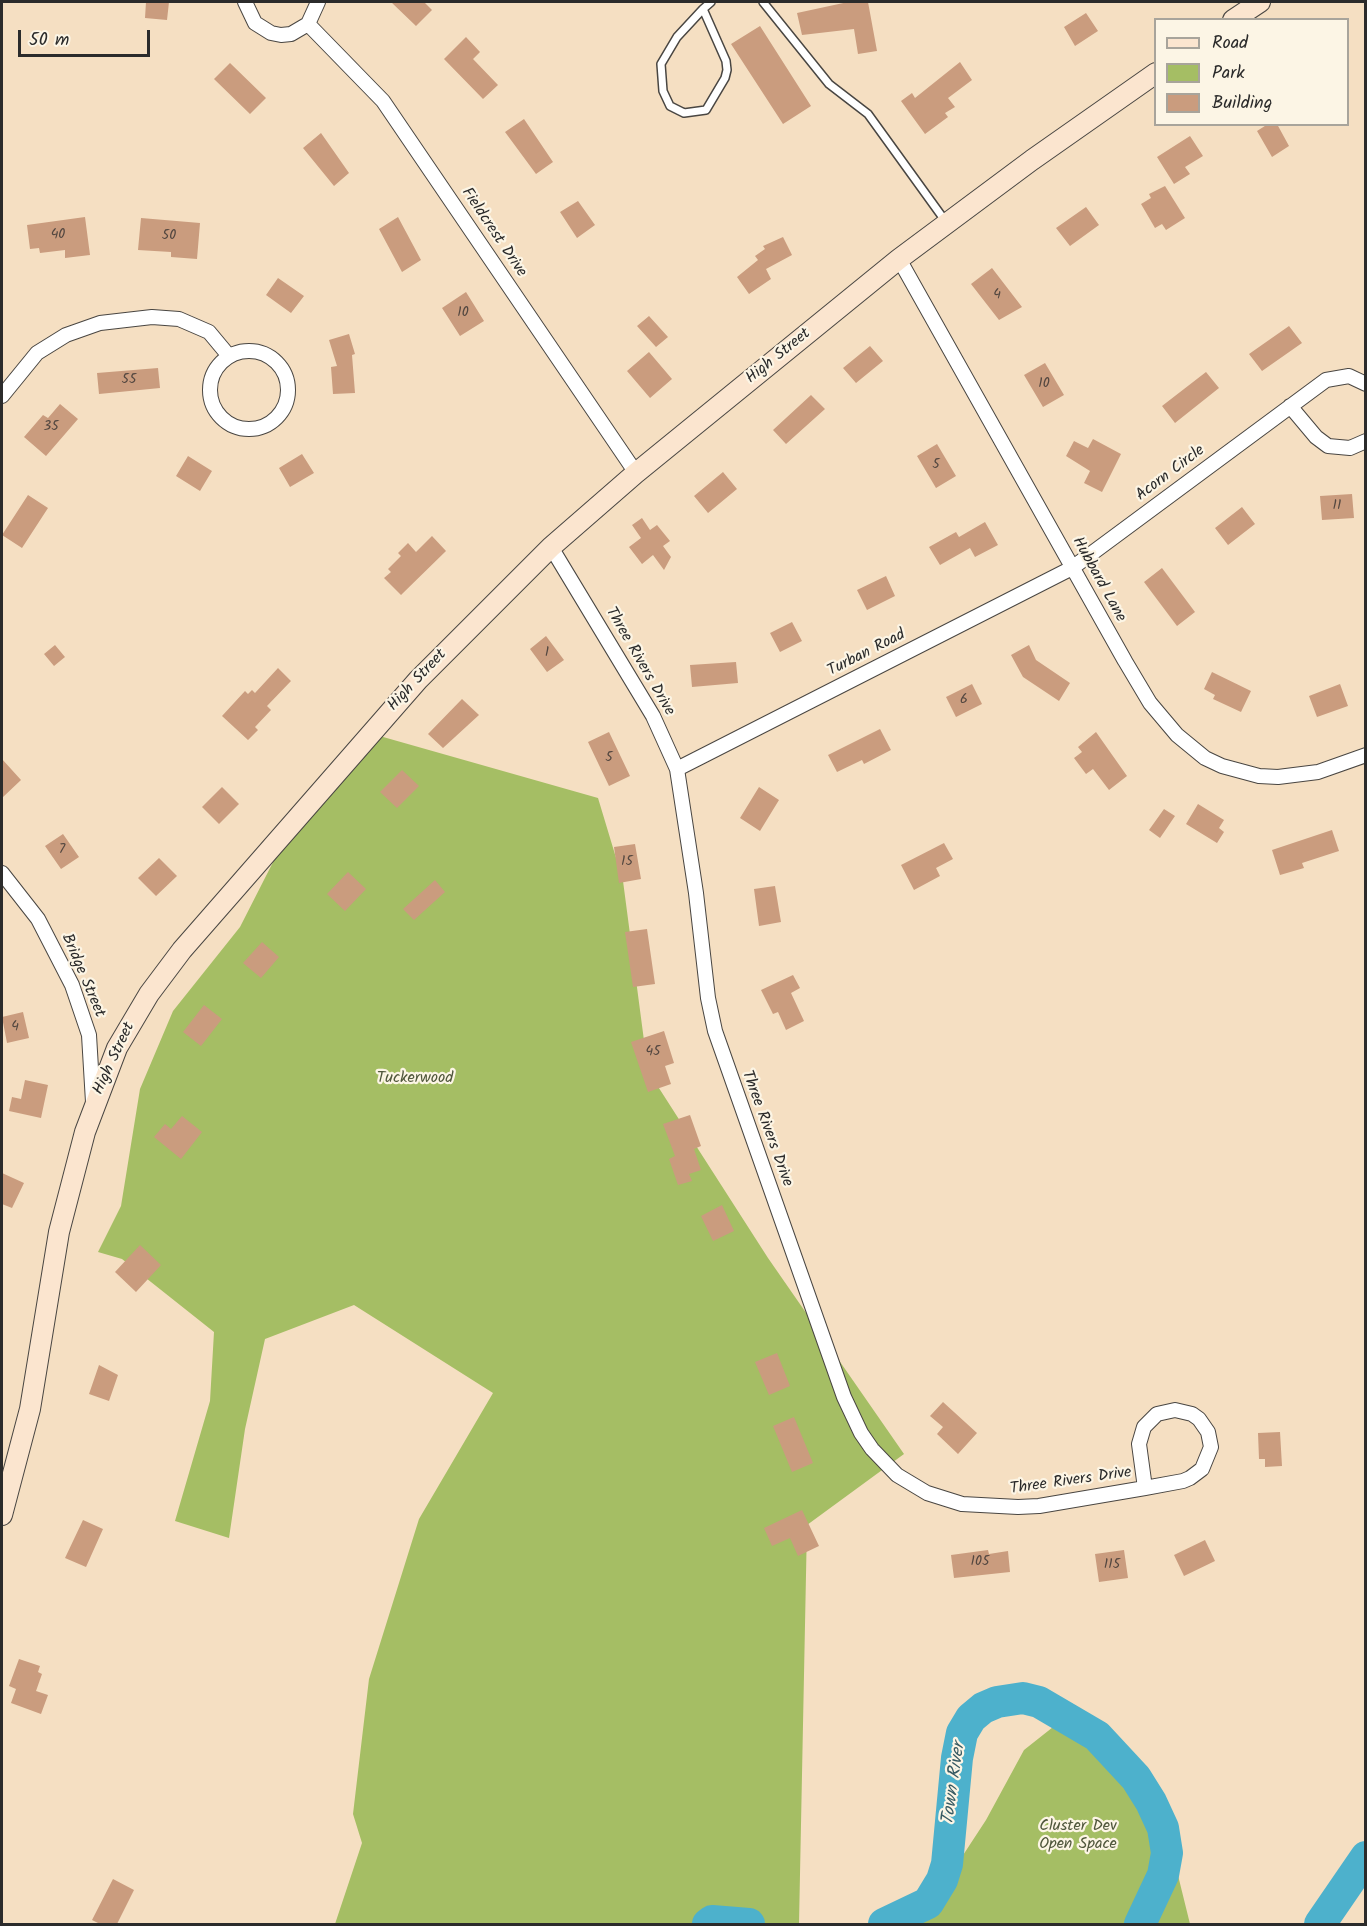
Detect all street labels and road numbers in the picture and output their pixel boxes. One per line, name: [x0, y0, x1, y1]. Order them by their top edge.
street label: Fieldcrest Drive: [456, 185, 530, 281]
street label: High Street: [743, 325, 815, 389]
street label: Acorn Circle: [1133, 442, 1209, 506]
street label: Hubbard Lane: [1067, 534, 1129, 626]
street label: Three Rivers Drive: [600, 604, 678, 720]
street label: Turban Road: [825, 626, 909, 682]
street label: High Street: [384, 646, 452, 716]
street label: Bridge Street: [56, 931, 108, 1021]
street label: High Street: [90, 1020, 140, 1098]
street label: Three Rivers Drive: [736, 1068, 796, 1190]
street label: Three Rivers Drive: [1009, 1464, 1133, 1500]

